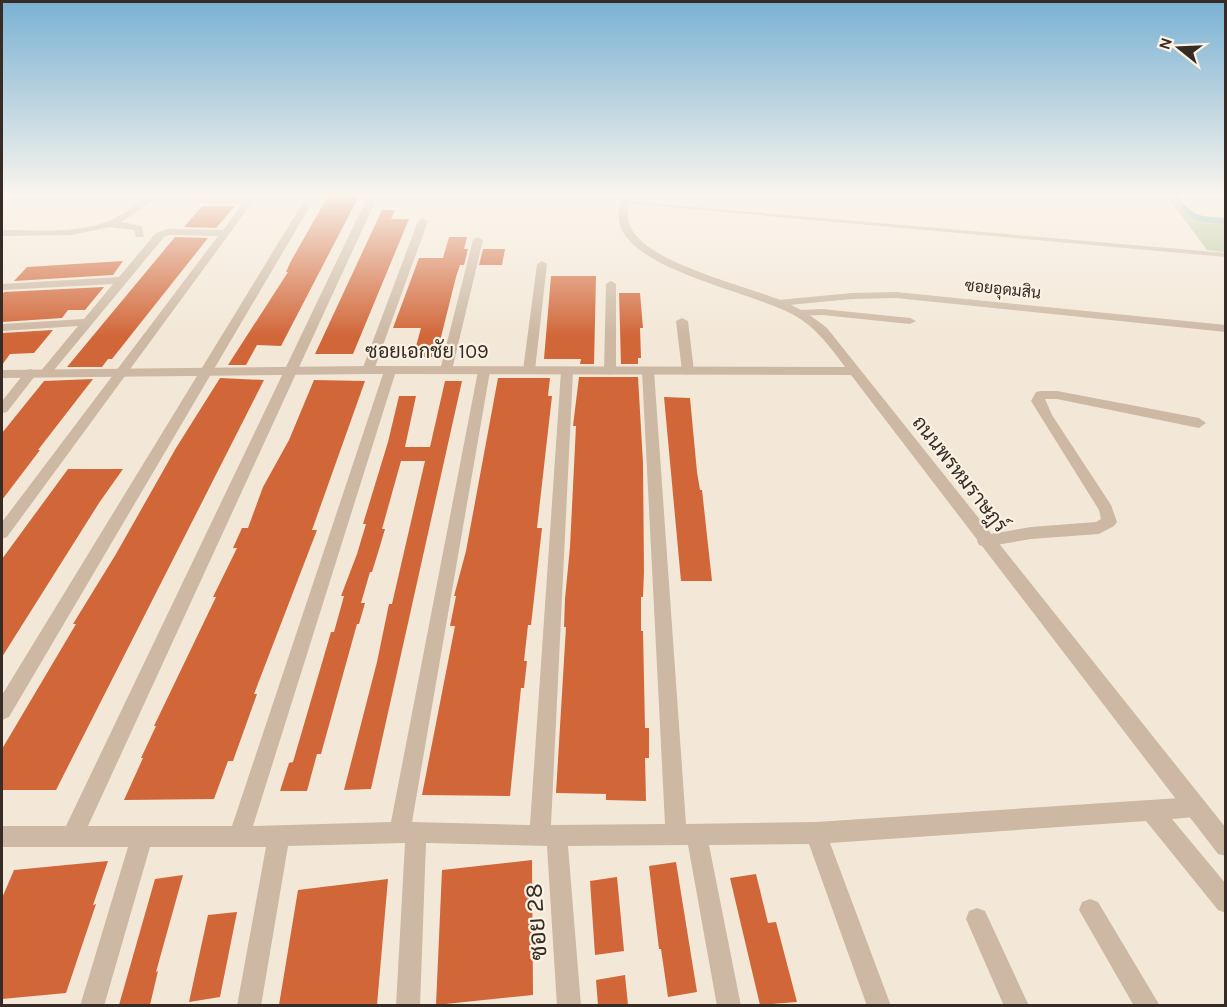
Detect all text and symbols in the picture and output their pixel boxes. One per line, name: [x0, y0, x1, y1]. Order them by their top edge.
north arrow: [1149, 18, 1209, 78]
text: N: [1154, 35, 1176, 52]
street label: ซอยอุดมสิน: [964, 276, 1042, 304]
street label: ซอยเอกชัย 109: [365, 339, 489, 363]
street label: ถนนพรหมราษฎร์: [906, 410, 1015, 538]
street label: ซอย 28: [519, 883, 553, 961]

